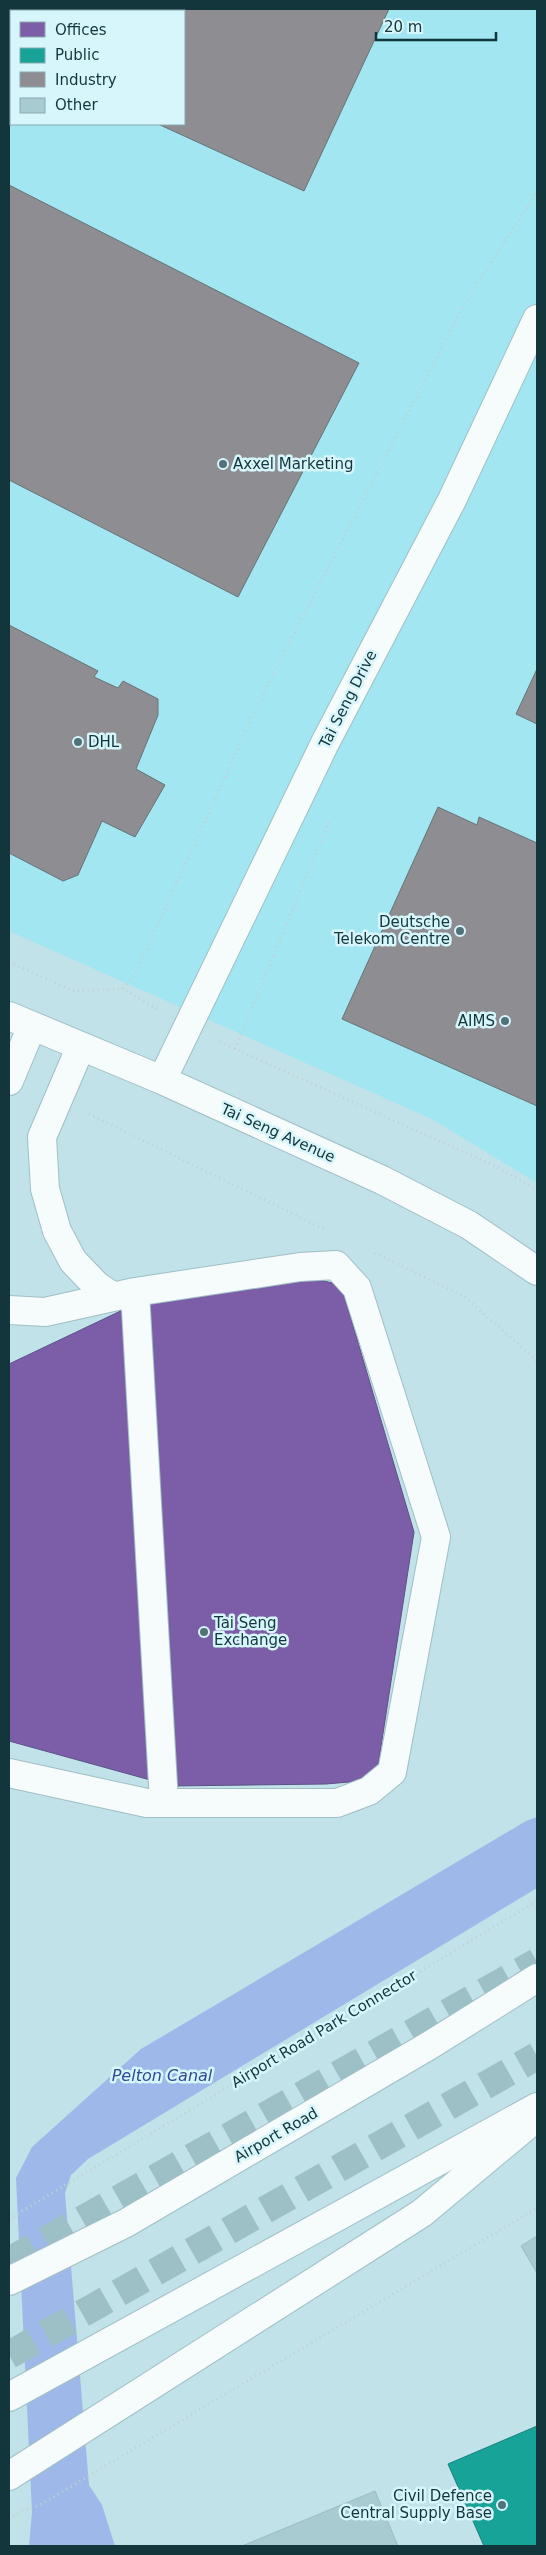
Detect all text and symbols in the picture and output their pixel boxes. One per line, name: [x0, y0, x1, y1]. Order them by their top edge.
legend: [10, 10, 185, 125]
scale bar: [376, 10, 496, 42]
text: 20 m: [384, 18, 422, 36]
text: Offices: [55, 21, 107, 39]
text: Public: [55, 46, 99, 64]
text: Industry: [55, 71, 117, 89]
text: Other: [55, 96, 98, 114]
place label: Axxel Marketing: [233, 455, 353, 473]
marker: Axxel Marketing: [217, 458, 229, 470]
street label: Tai Seng Drive: [315, 647, 380, 752]
place label: DHL: [88, 733, 120, 751]
marker: DHL: [72, 736, 84, 748]
place label: Deutsche Telekom Centre: [333, 913, 450, 948]
marker: Deutsche Telekom Centre: [454, 925, 466, 937]
place label: AIMS: [458, 1012, 495, 1030]
marker: AIMS: [499, 1015, 511, 1027]
street label: Tai Seng Avenue: [217, 1099, 338, 1166]
place label: Tai Seng Exchange: [213, 1614, 287, 1649]
marker: Tai Seng Exchange: [198, 1626, 210, 1638]
street label: Airport Road Park Connector: [228, 1966, 421, 2092]
water label: Pelton Canal: [112, 2066, 213, 2085]
street label: Airport Road: [231, 2104, 321, 2166]
place label: Civil Defence Central Supply Base: [340, 2487, 492, 2522]
marker: Civil Defence Central Supply Base: [496, 2499, 508, 2511]

